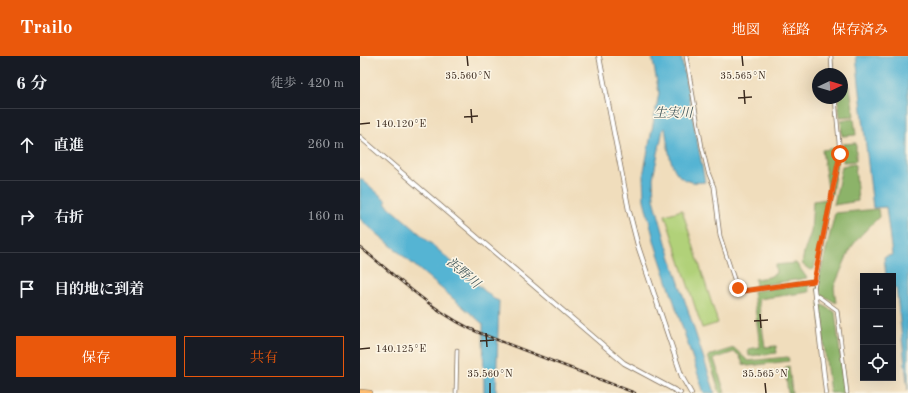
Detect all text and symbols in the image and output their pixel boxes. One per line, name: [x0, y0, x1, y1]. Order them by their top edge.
text: Trailo: [20, 19, 73, 38]
text: 地図: [732, 23, 760, 37]
text: 経路: [782, 23, 810, 37]
text: 保存済み: [832, 23, 888, 37]
north arrow: [812, 68, 848, 104]
text: 35.560°N: [445, 71, 491, 81]
text: 35.565°N: [720, 71, 766, 81]
text: 6 分: [16, 76, 48, 93]
text: 徒歩 · 420 m: [270, 77, 344, 90]
water label: 生実川: [653, 106, 694, 120]
text: 140.120°E: [376, 119, 426, 129]
icon: ahead: [16, 134, 38, 156]
text: 260 m: [307, 138, 344, 151]
text: 直進: [54, 139, 84, 154]
route start: [831, 145, 849, 163]
icon: right: [16, 206, 38, 228]
text: 160 m: [307, 210, 344, 223]
text: 右折: [54, 211, 84, 226]
water label: 浜野川: [444, 255, 484, 292]
map controls: [860, 273, 896, 381]
button: +: [860, 273, 896, 309]
icon: arrive: [16, 278, 38, 300]
route end: [729, 279, 747, 297]
text: 目的地に到着: [54, 283, 144, 298]
button: −: [860, 309, 896, 345]
button: 保存: [16, 336, 176, 377]
button: 共有: [184, 336, 344, 377]
text: 140.125°E: [376, 344, 426, 354]
button: locate: [860, 345, 896, 381]
text: 35.560°N: [467, 369, 513, 379]
text: 35.565°N: [742, 369, 788, 379]

